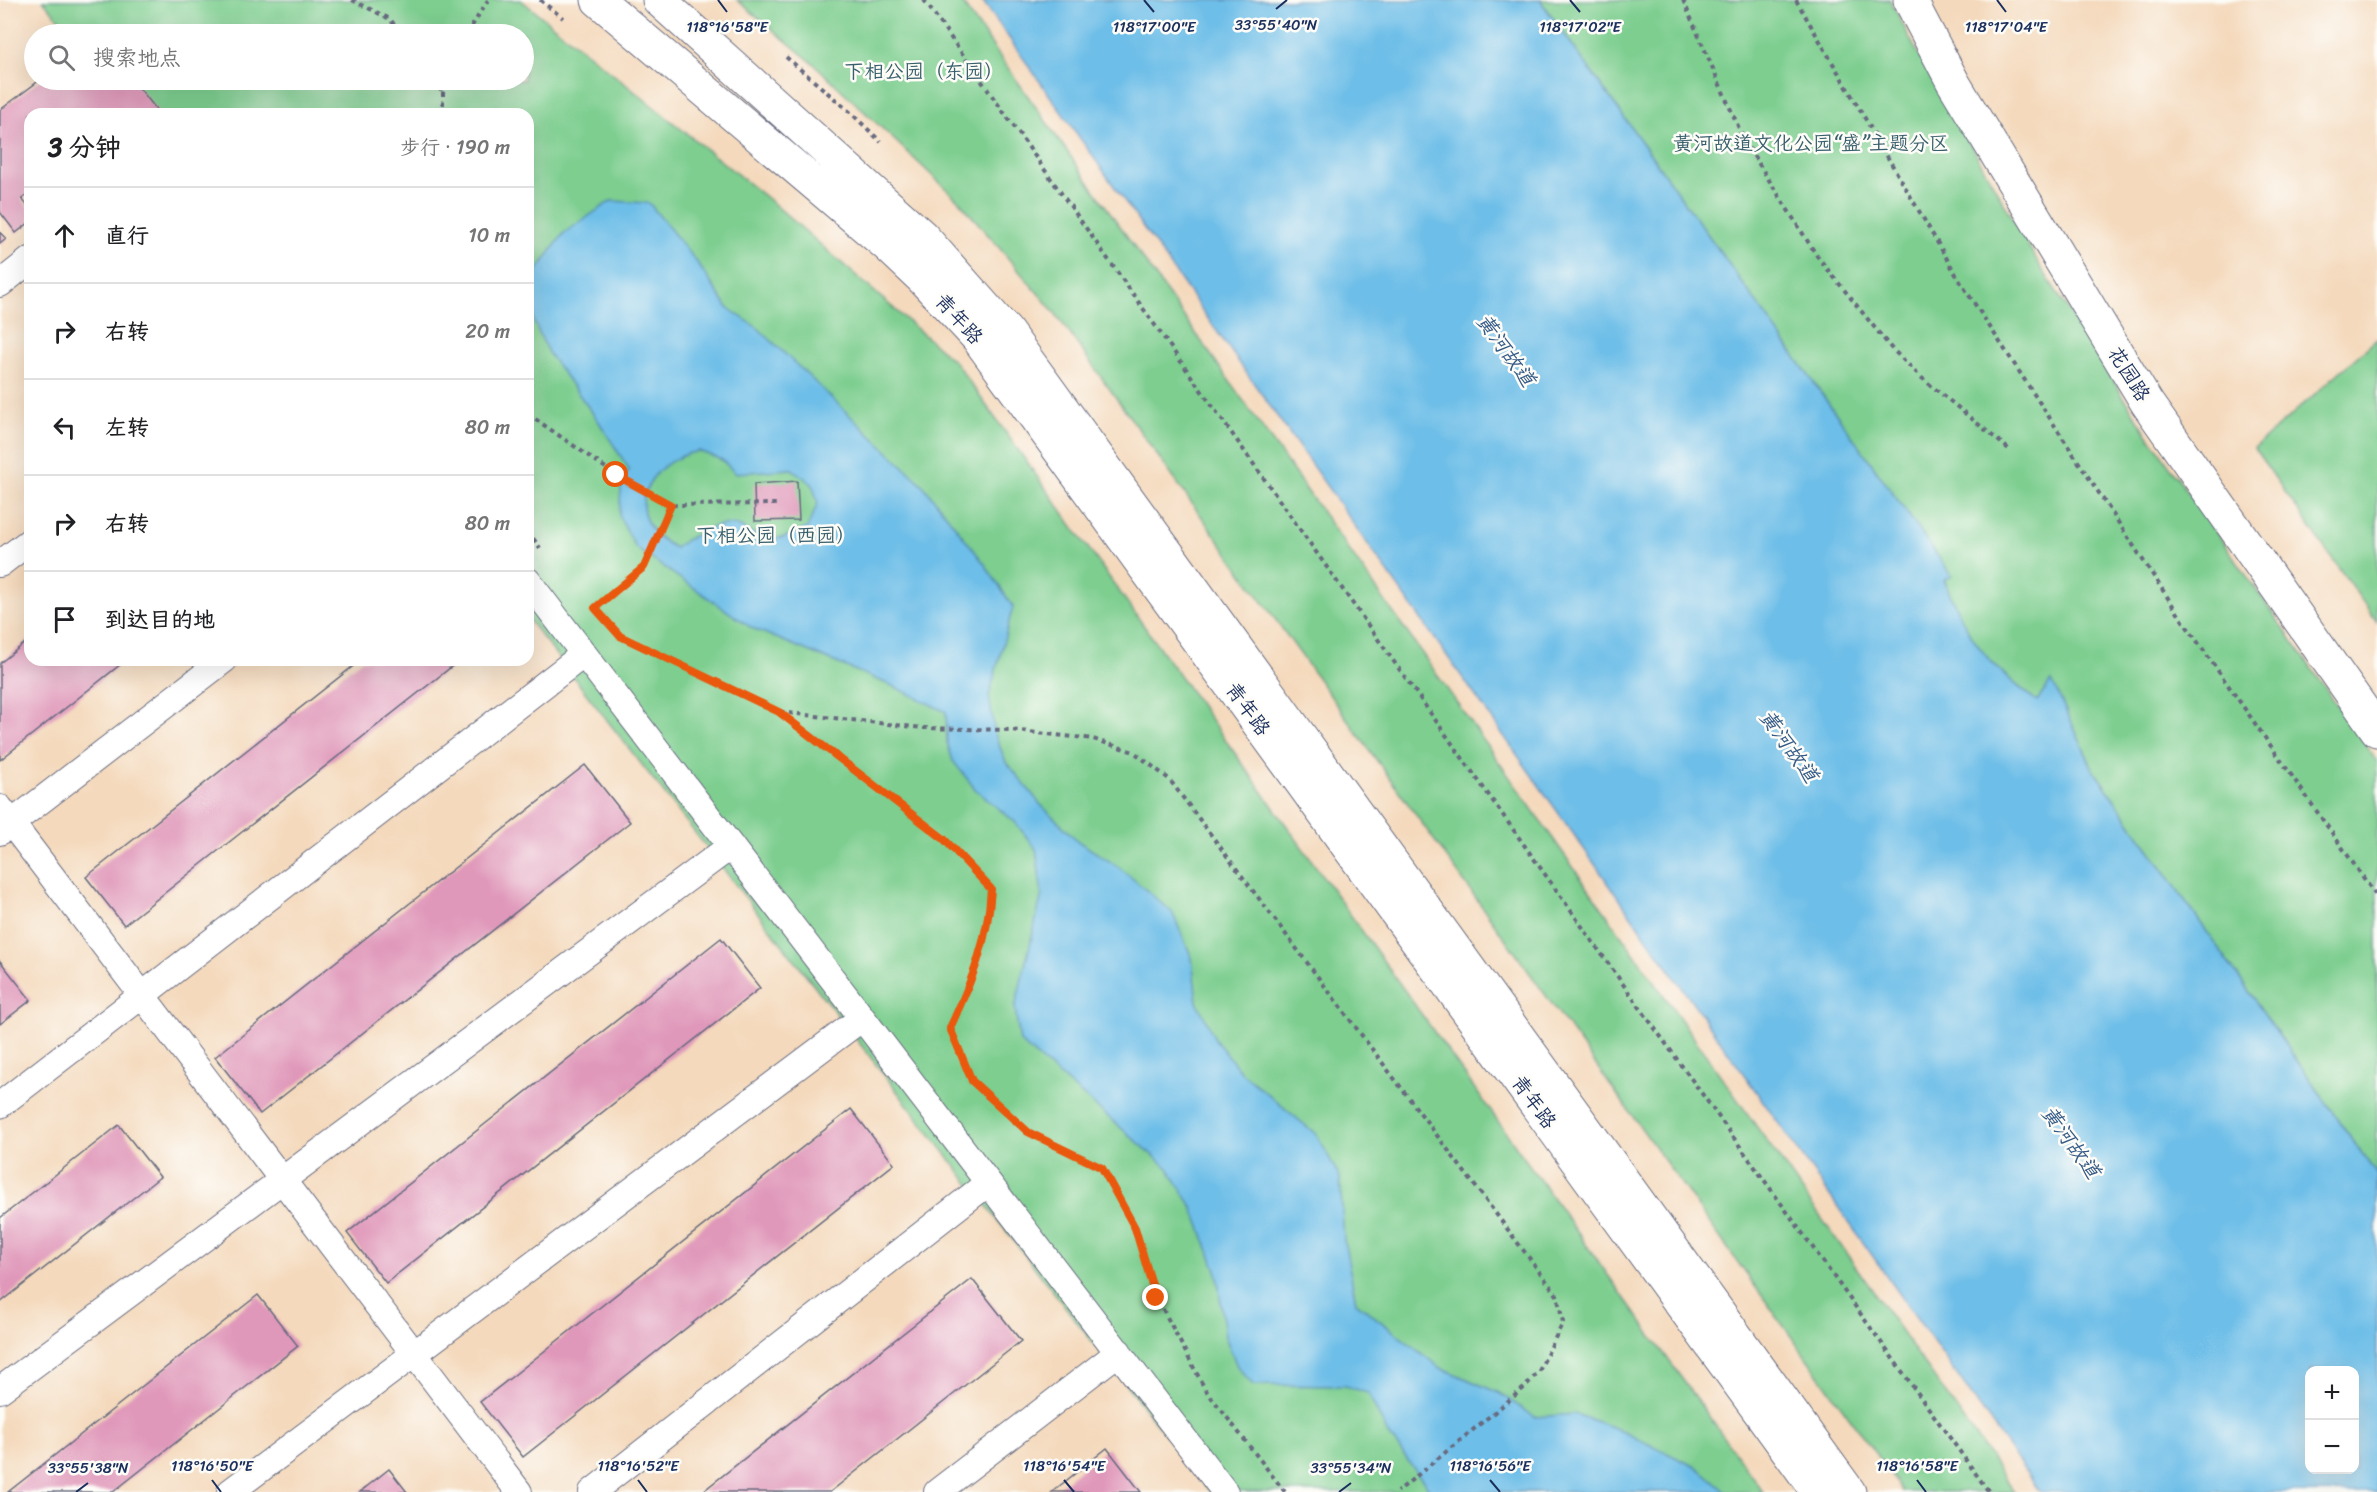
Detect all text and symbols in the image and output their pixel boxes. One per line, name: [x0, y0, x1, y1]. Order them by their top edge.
text: 33°55'40"N: [1235, 12, 1318, 38]
text: 118°16'58"E: [686, 14, 769, 40]
text: 118°17'00"E: [1113, 14, 1197, 40]
text: 118°17'02"E: [1539, 14, 1622, 40]
text: 118°17'04"E: [1965, 14, 2049, 40]
search box: [24, 24, 534, 90]
text: 搜索地点: [93, 38, 181, 77]
icon: search: [45, 41, 78, 74]
park label: 下相公园（东园）: [844, 54, 1004, 89]
text: 3 分钟: [48, 124, 121, 170]
park label: 黄河故道文化公园“盛”主题分区: [1673, 126, 1949, 161]
text: 步行 · 190 m: [400, 130, 510, 165]
text: 直行: [105, 216, 149, 255]
text: 10 m: [468, 218, 510, 253]
icon: ahead: [48, 219, 81, 252]
street label: 青年路: [926, 285, 993, 354]
water label: 黄河故道: [1466, 305, 1547, 397]
text: 右转: [105, 312, 149, 351]
text: 20 m: [465, 314, 510, 349]
icon: right: [48, 315, 81, 348]
street label: 花园路: [2098, 339, 2160, 410]
text: 左转: [105, 408, 149, 447]
text: 80 m: [465, 410, 510, 445]
icon: left: [48, 411, 81, 444]
route start: [602, 461, 628, 487]
text: 右转: [105, 504, 149, 543]
text: 80 m: [465, 506, 510, 541]
icon: right: [48, 507, 81, 540]
park label: 下相公园（西园）: [696, 518, 856, 553]
text: 到达目的地: [105, 600, 215, 639]
icon: arrive: [48, 603, 81, 636]
street label: 青年路: [1216, 674, 1280, 744]
water label: 黄河故道: [1749, 701, 1830, 793]
street label: 青年路: [1502, 1067, 1566, 1137]
water label: 黄河故道: [2031, 1097, 2112, 1189]
route end: [1142, 1284, 1168, 1310]
map controls: [2305, 1366, 2359, 1474]
button: +: [2305, 1366, 2359, 1420]
button: −: [2305, 1420, 2359, 1474]
text: 118°16'50"E: [171, 1453, 255, 1479]
text: 118°16'52"E: [597, 1453, 680, 1479]
text: 118°16'54"E: [1023, 1453, 1107, 1479]
text: 118°16'56"E: [1449, 1453, 1532, 1479]
text: 118°16'58"E: [1876, 1453, 1959, 1479]
text: 33°55'38"N: [48, 1455, 129, 1481]
text: 33°55'34"N: [1310, 1455, 1392, 1481]

